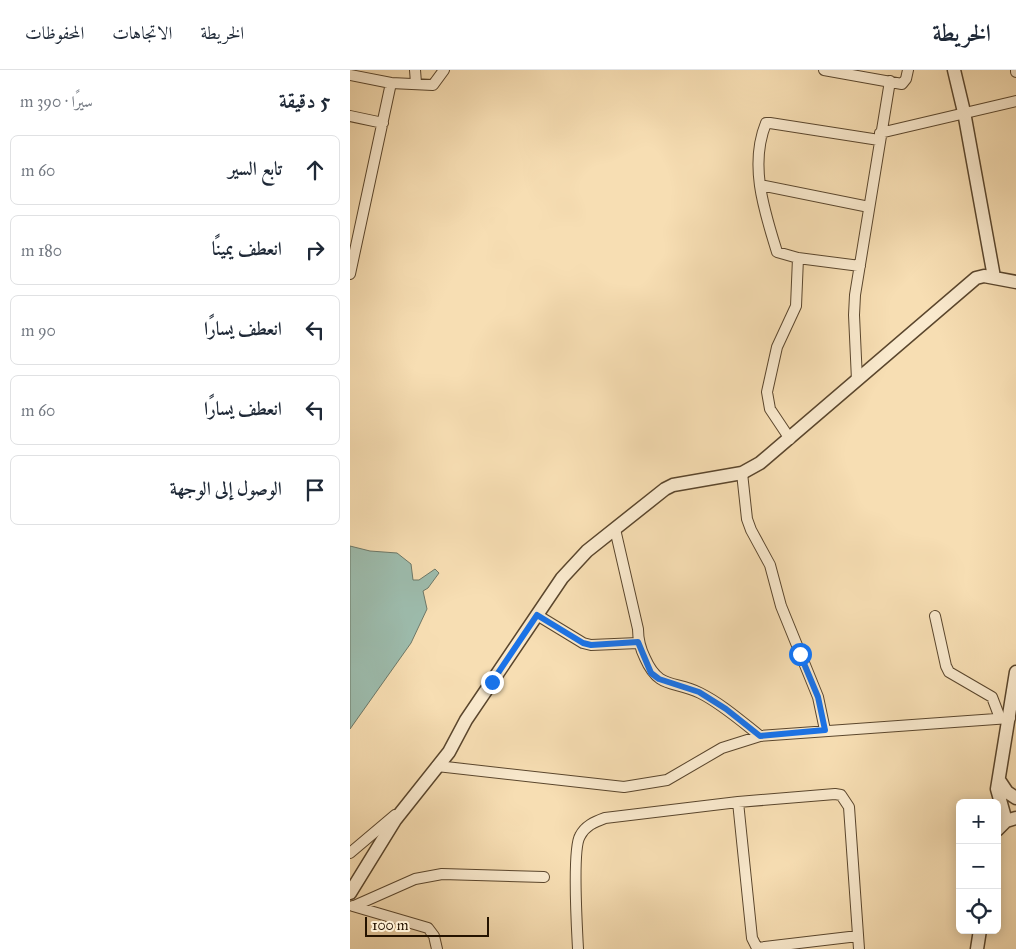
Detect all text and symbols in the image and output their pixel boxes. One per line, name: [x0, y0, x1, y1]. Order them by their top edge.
text: الخريطة: [933, 18, 991, 48]
text: المحفوظات: [25, 22, 84, 44]
text: الاتجاهات: [112, 22, 172, 44]
text: الخريطة: [200, 22, 244, 44]
text: 5 دقيقة: [279, 88, 330, 114]
text: سيرًا · 390 m: [20, 92, 93, 111]
icon: ahead: [301, 156, 329, 184]
text: تابع السير: [228, 157, 282, 180]
text: 60 m: [21, 161, 55, 180]
icon: right: [301, 236, 329, 264]
text: انعطف يمينًا: [212, 237, 282, 260]
text: 180 m: [21, 241, 62, 260]
icon: left: [301, 316, 329, 344]
text: انعطف يسارًا: [204, 317, 282, 340]
text: 90 m: [21, 321, 56, 340]
icon: left: [301, 396, 329, 424]
text: انعطف يسارًا: [204, 397, 282, 420]
text: 60 m: [21, 401, 55, 420]
icon: arrive: [301, 476, 329, 504]
text: الوصول إلى الوجهة: [170, 477, 282, 500]
route start: [789, 643, 812, 666]
route end: [481, 671, 504, 694]
map controls: [956, 799, 1001, 934]
button: +: [956, 799, 1001, 844]
button: −: [956, 844, 1001, 889]
button: locate: [956, 889, 1001, 934]
scale bar: [365, 914, 489, 937]
text: 100 m: [372, 917, 409, 934]

